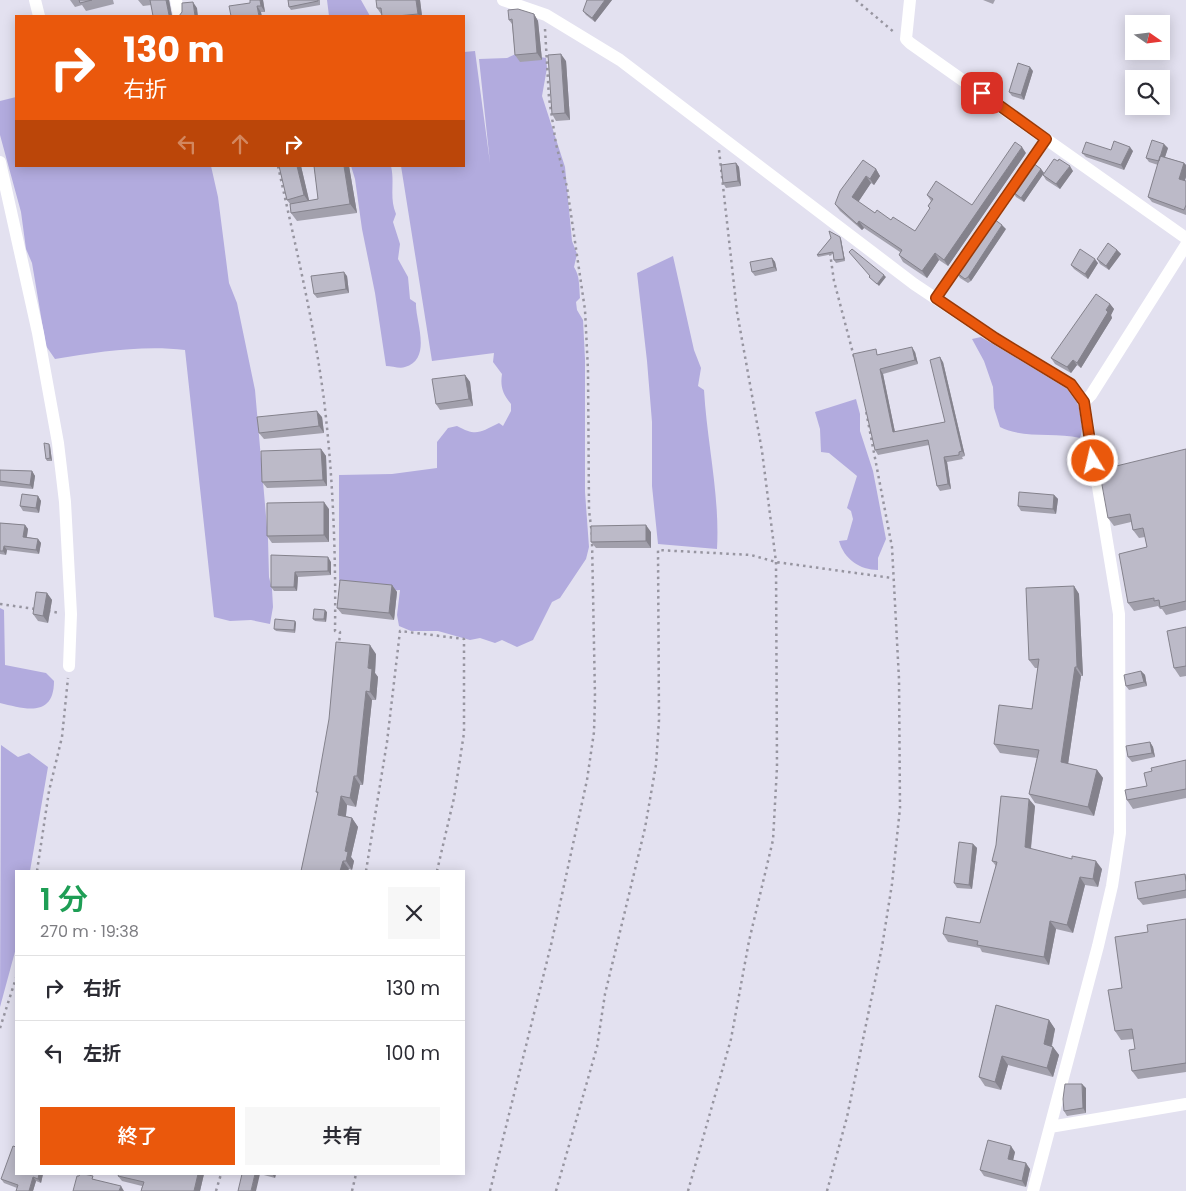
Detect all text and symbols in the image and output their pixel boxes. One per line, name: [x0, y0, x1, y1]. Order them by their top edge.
north arrow: [1125, 15, 1170, 60]
map controls: [1125, 15, 1170, 115]
text: 130 m: [123, 25, 225, 74]
icon: right: [40, 35, 105, 100]
button: search: [1125, 70, 1170, 115]
pin: [961, 72, 1003, 114]
text: 右折: [123, 74, 167, 105]
icon: arrive: [968, 79, 996, 107]
icon: left: [173, 130, 201, 158]
icon: ahead: [226, 130, 254, 158]
icon: right: [279, 130, 307, 158]
position arrow: [1066, 434, 1118, 486]
text: 1 分: [40, 878, 88, 921]
button: close: [388, 887, 440, 939]
text: 270 m · 19:38: [40, 920, 139, 943]
icon: right: [40, 974, 68, 1002]
text: 右折: [83, 975, 121, 1002]
text: 130 m: [386, 975, 440, 1002]
icon: left: [40, 1039, 68, 1067]
text: 左折: [83, 1040, 121, 1067]
text: 100 m: [385, 1040, 440, 1067]
button: 終了: [40, 1107, 235, 1165]
button: 共有: [245, 1107, 440, 1165]

